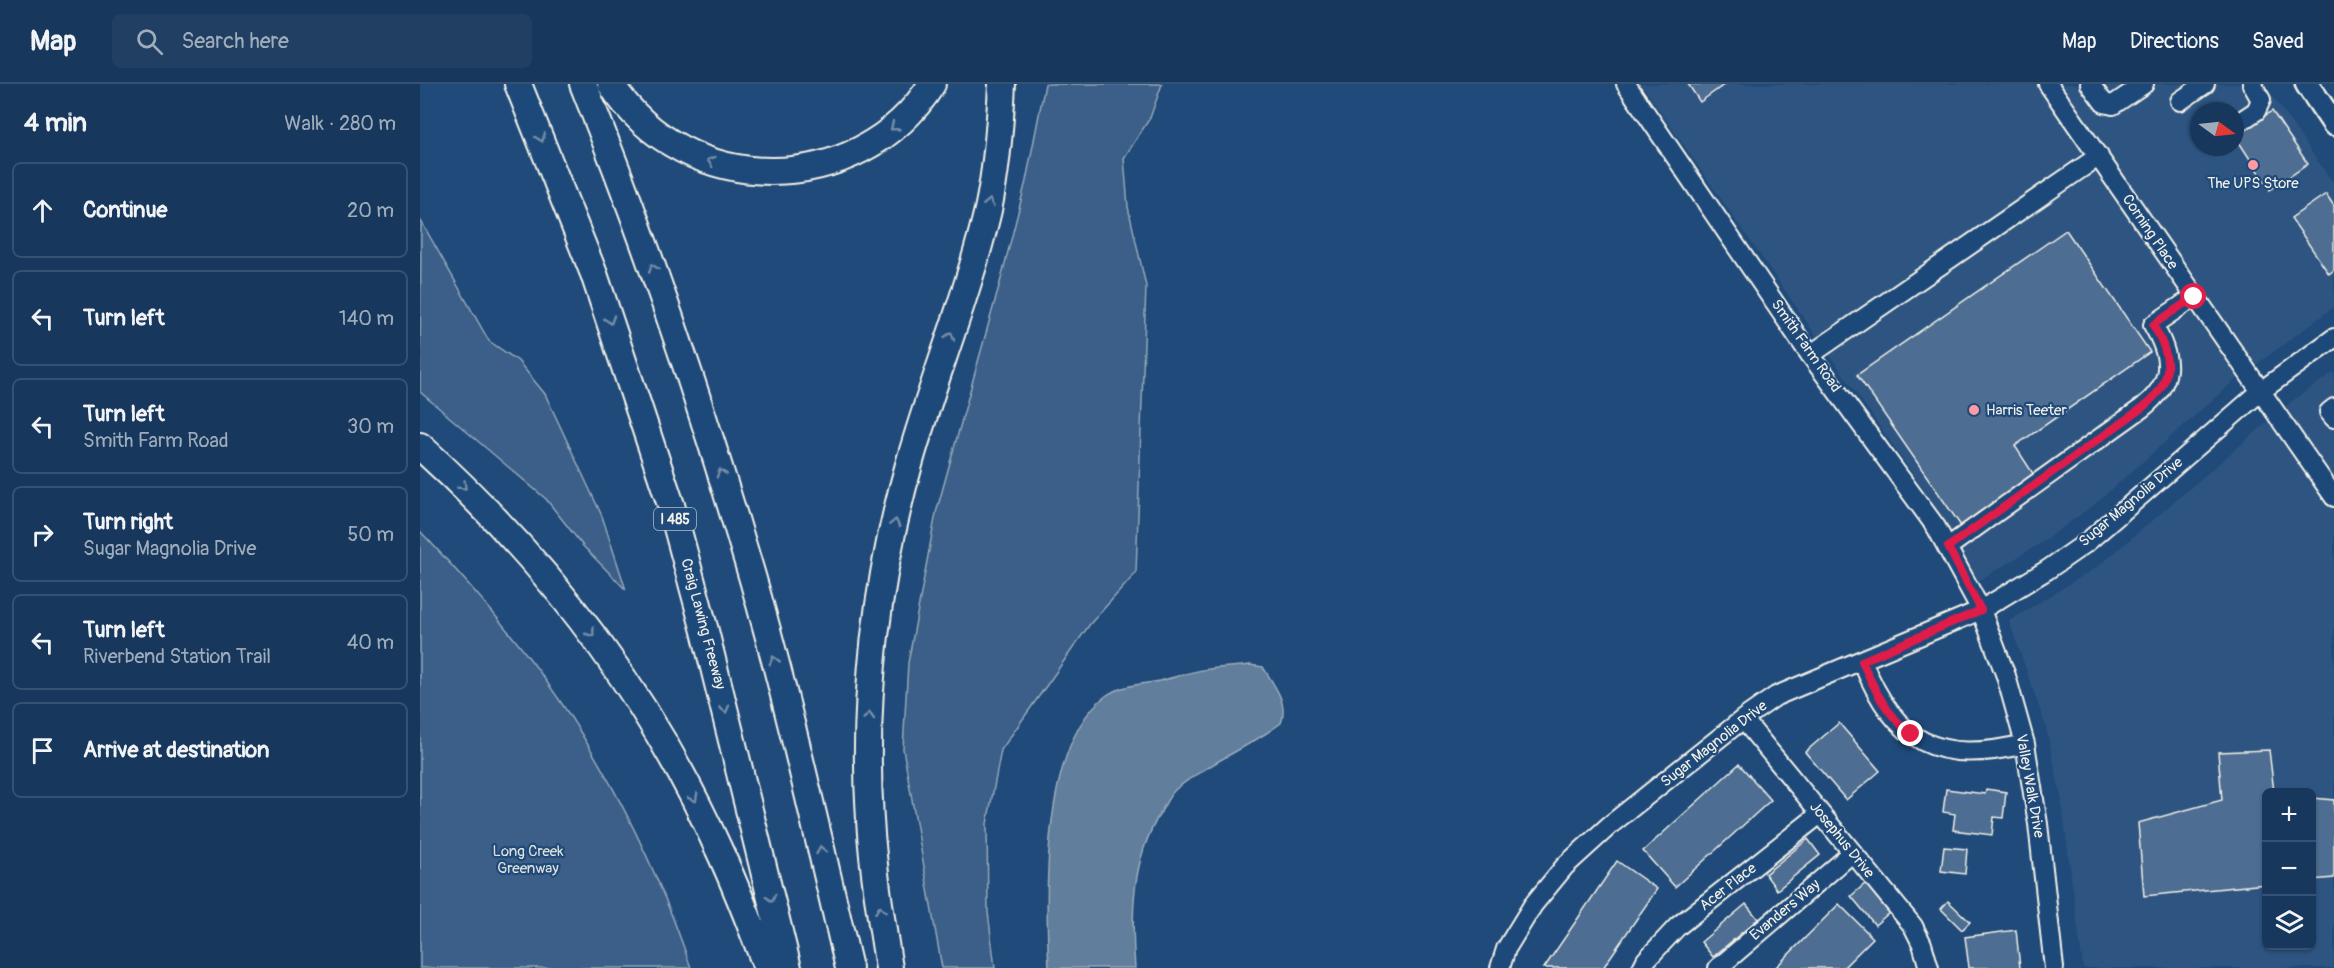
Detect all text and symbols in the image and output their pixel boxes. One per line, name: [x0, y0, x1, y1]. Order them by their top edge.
search box: [112, 14, 532, 68]
text: Map: [30, 24, 76, 59]
icon: search: [133, 25, 166, 58]
text: Search here: [181, 27, 289, 55]
text: Map: [2062, 28, 2097, 55]
text: Directions: [2130, 28, 2219, 55]
text: Saved: [2252, 28, 2304, 55]
north arrow: [2190, 102, 2244, 156]
text: 4 min: [24, 107, 87, 139]
text: Walk · 280 m: [284, 111, 396, 136]
one-way arrow: [890, 120, 901, 131]
one-way arrow: [533, 132, 546, 143]
one-way arrow: [706, 156, 717, 168]
marker: The UPS Store: [2246, 158, 2260, 172]
place label: The UPS Store: [2207, 174, 2299, 193]
street label: Corning Place: [2118, 191, 2182, 274]
icon: ahead: [26, 194, 59, 227]
text: Continue: [83, 196, 167, 224]
text: 20 m: [347, 198, 394, 223]
one-way arrow: [982, 199, 995, 209]
one-way arrow: [648, 263, 661, 274]
route start: [2180, 283, 2206, 309]
street label: Smith Farm Road: [1767, 296, 1845, 396]
icon: left: [26, 302, 59, 335]
text: Turn left: [83, 304, 165, 332]
text: 140 m: [339, 306, 394, 331]
one-way arrow: [602, 314, 615, 325]
one-way arrow: [943, 331, 956, 342]
text: Turn left: [83, 400, 165, 428]
place label: Harris Teeter: [1986, 401, 2067, 420]
marker: Harris Teeter: [1967, 403, 1981, 417]
icon: left: [26, 410, 59, 443]
text: 30 m: [347, 414, 394, 439]
text: Smith Farm Road: [83, 428, 229, 453]
street label: Sugar Magnolia Drive: [2075, 453, 2187, 551]
one-way arrow: [716, 468, 728, 479]
one-way arrow: [457, 479, 467, 490]
text: Turn right: [83, 508, 173, 536]
road number: I 485: [654, 508, 696, 530]
icon: right: [26, 518, 59, 551]
one-way arrow: [888, 518, 901, 528]
text: 50 m: [347, 522, 394, 547]
text: Sugar Magnolia Drive: [83, 536, 256, 561]
street label: Craig Lawing Freeway: [676, 556, 730, 692]
text: Turn left: [83, 616, 165, 644]
icon: left: [26, 626, 59, 659]
one-way arrow: [584, 626, 595, 637]
text: 40 m: [347, 630, 394, 655]
text: Riverbend Station Trail: [83, 644, 271, 669]
one-way arrow: [769, 656, 781, 666]
street label: Sugar Magnolia Drive: [1657, 696, 1772, 792]
one-way arrow: [717, 703, 730, 713]
one-way arrow: [863, 711, 876, 720]
route end: [1897, 720, 1923, 746]
street label: Valley Walk Drive: [2012, 733, 2049, 840]
icon: arrive: [26, 734, 59, 767]
text: Arrive at destination: [83, 736, 269, 764]
map controls: [2262, 788, 2316, 950]
button: +: [2262, 788, 2316, 842]
one-way arrow: [687, 792, 698, 802]
street label: Josephus Drive: [1805, 798, 1879, 883]
park label: Long Creek Greenway: [492, 842, 564, 878]
button: −: [2262, 842, 2316, 896]
one-way arrow: [815, 845, 828, 855]
street label: Acer Place: [1696, 858, 1761, 915]
street label: Evanders Way: [1746, 875, 1824, 945]
one-way arrow: [764, 893, 777, 903]
button: layers: [2262, 896, 2316, 950]
one-way arrow: [874, 906, 886, 915]

